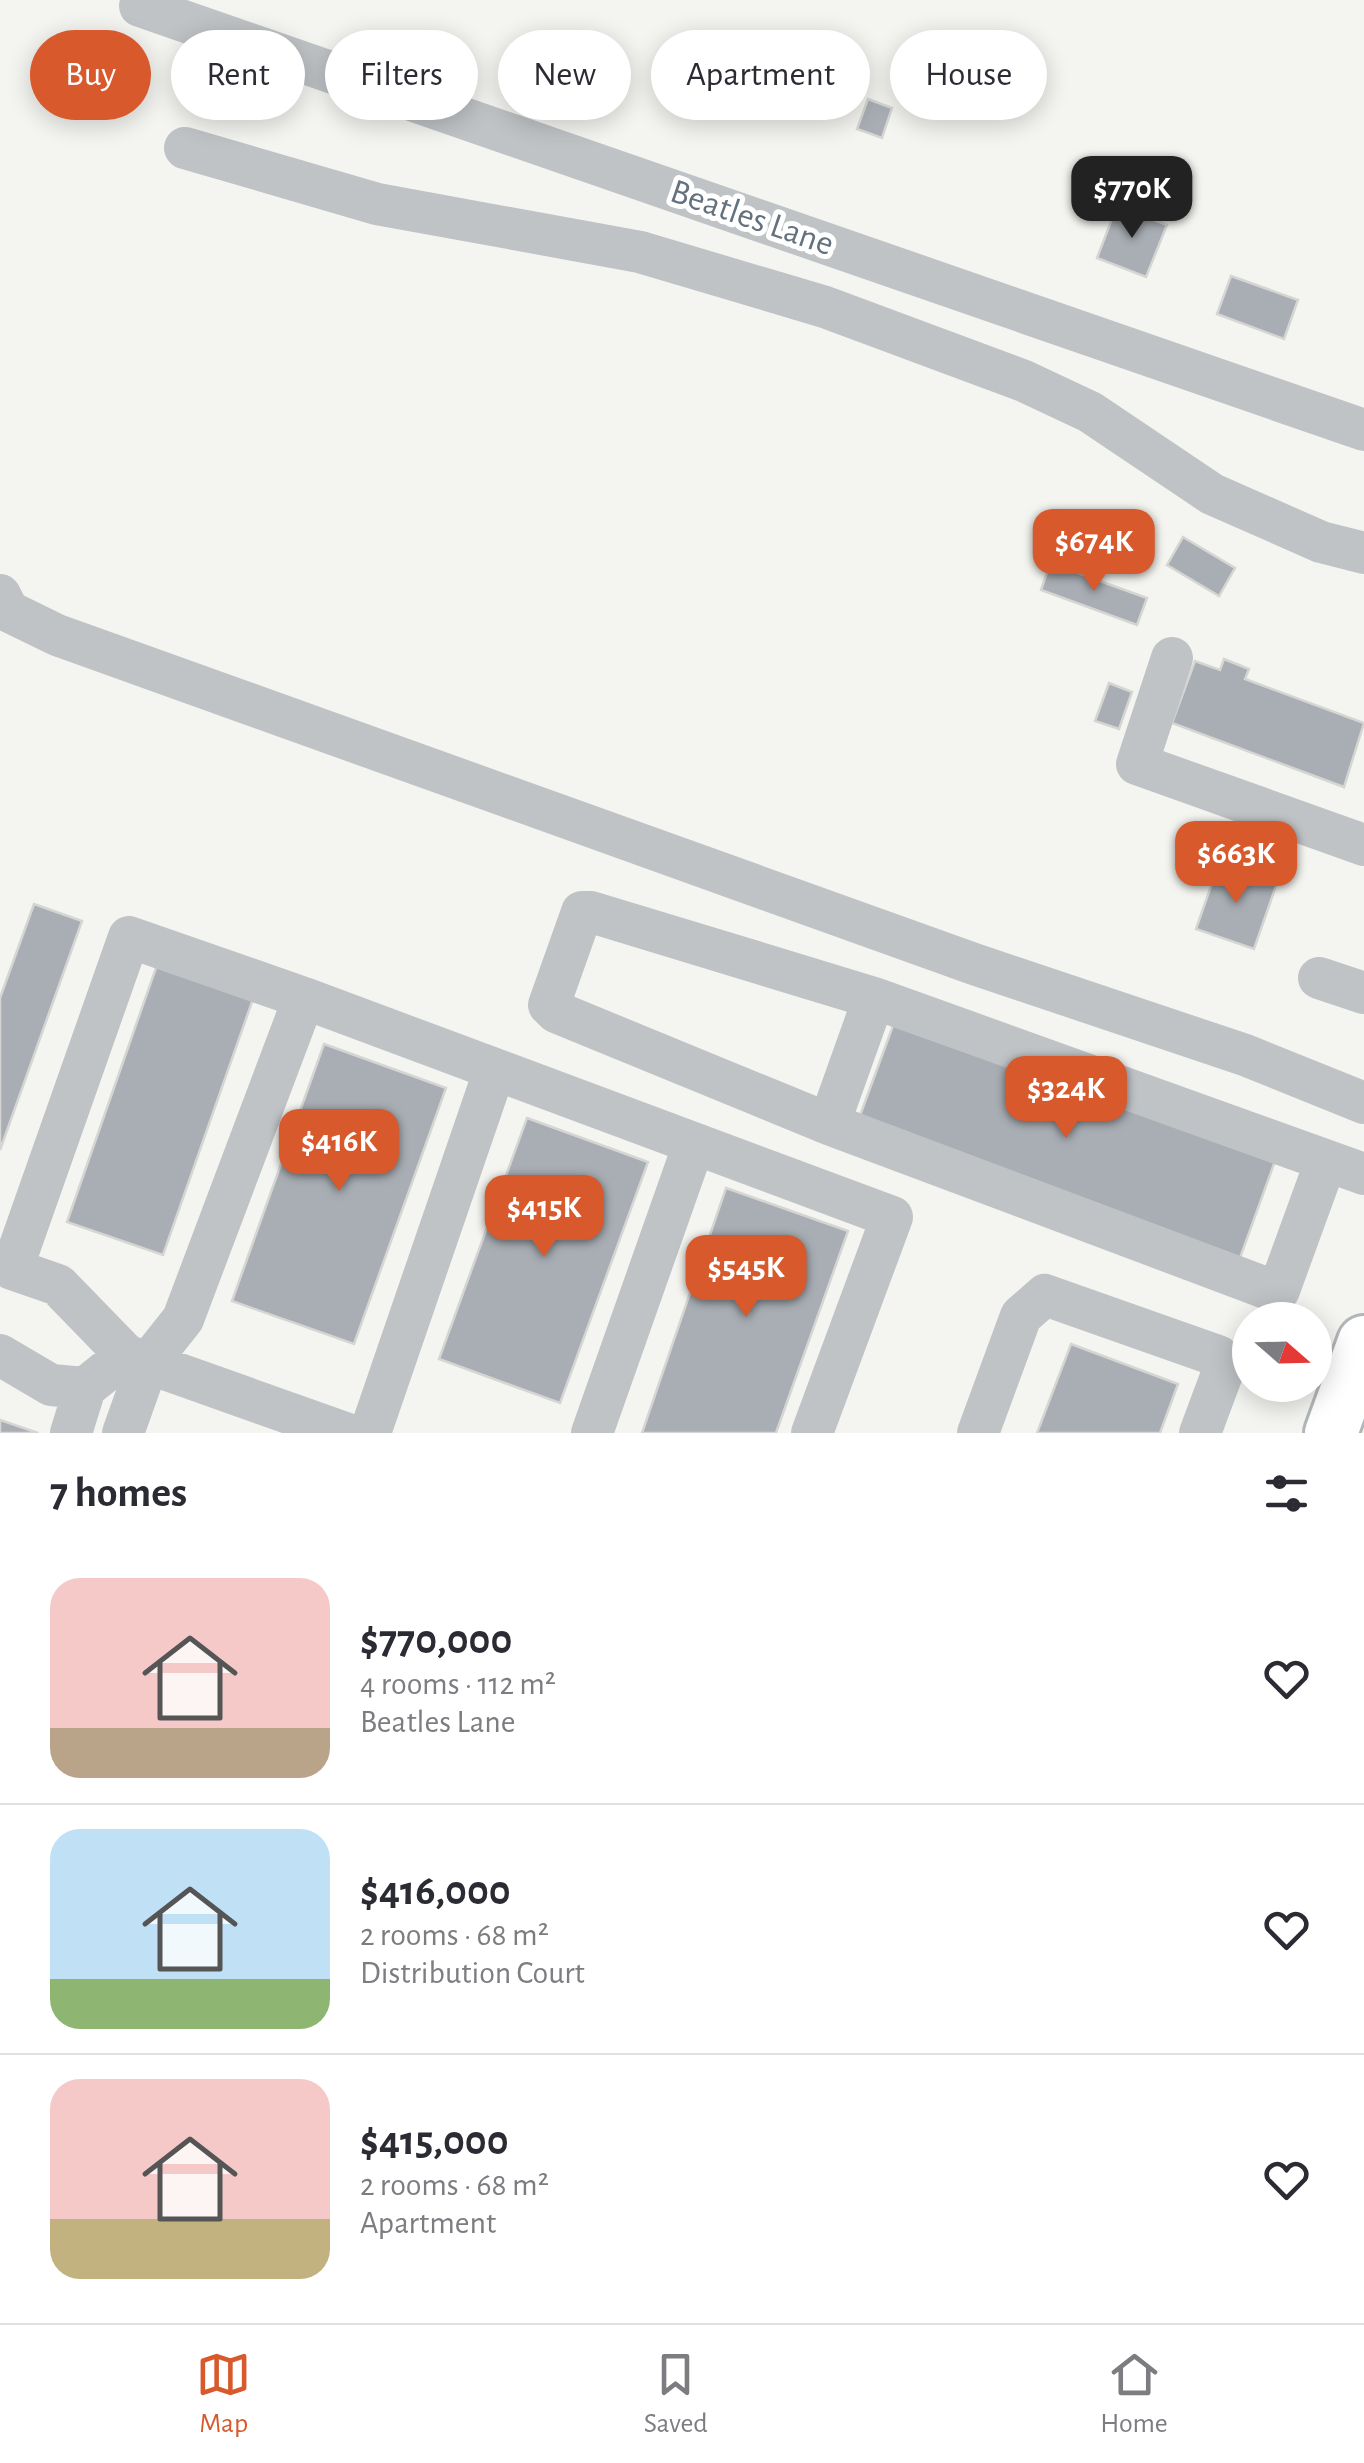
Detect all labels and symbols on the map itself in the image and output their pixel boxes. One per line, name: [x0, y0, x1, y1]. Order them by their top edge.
pin: $770K: [1062, 156, 1202, 241]
street label: Beatles Lane: [666, 174, 838, 262]
pin: $674K: [1024, 509, 1164, 594]
pin: $663K: [1166, 821, 1306, 906]
pin: $324K: [996, 1056, 1136, 1141]
pin: $416K: [269, 1109, 409, 1194]
pin: $415K: [474, 1175, 614, 1260]
pin: $545K: [676, 1235, 816, 1320]
north arrow: [1232, 1302, 1332, 1402]

